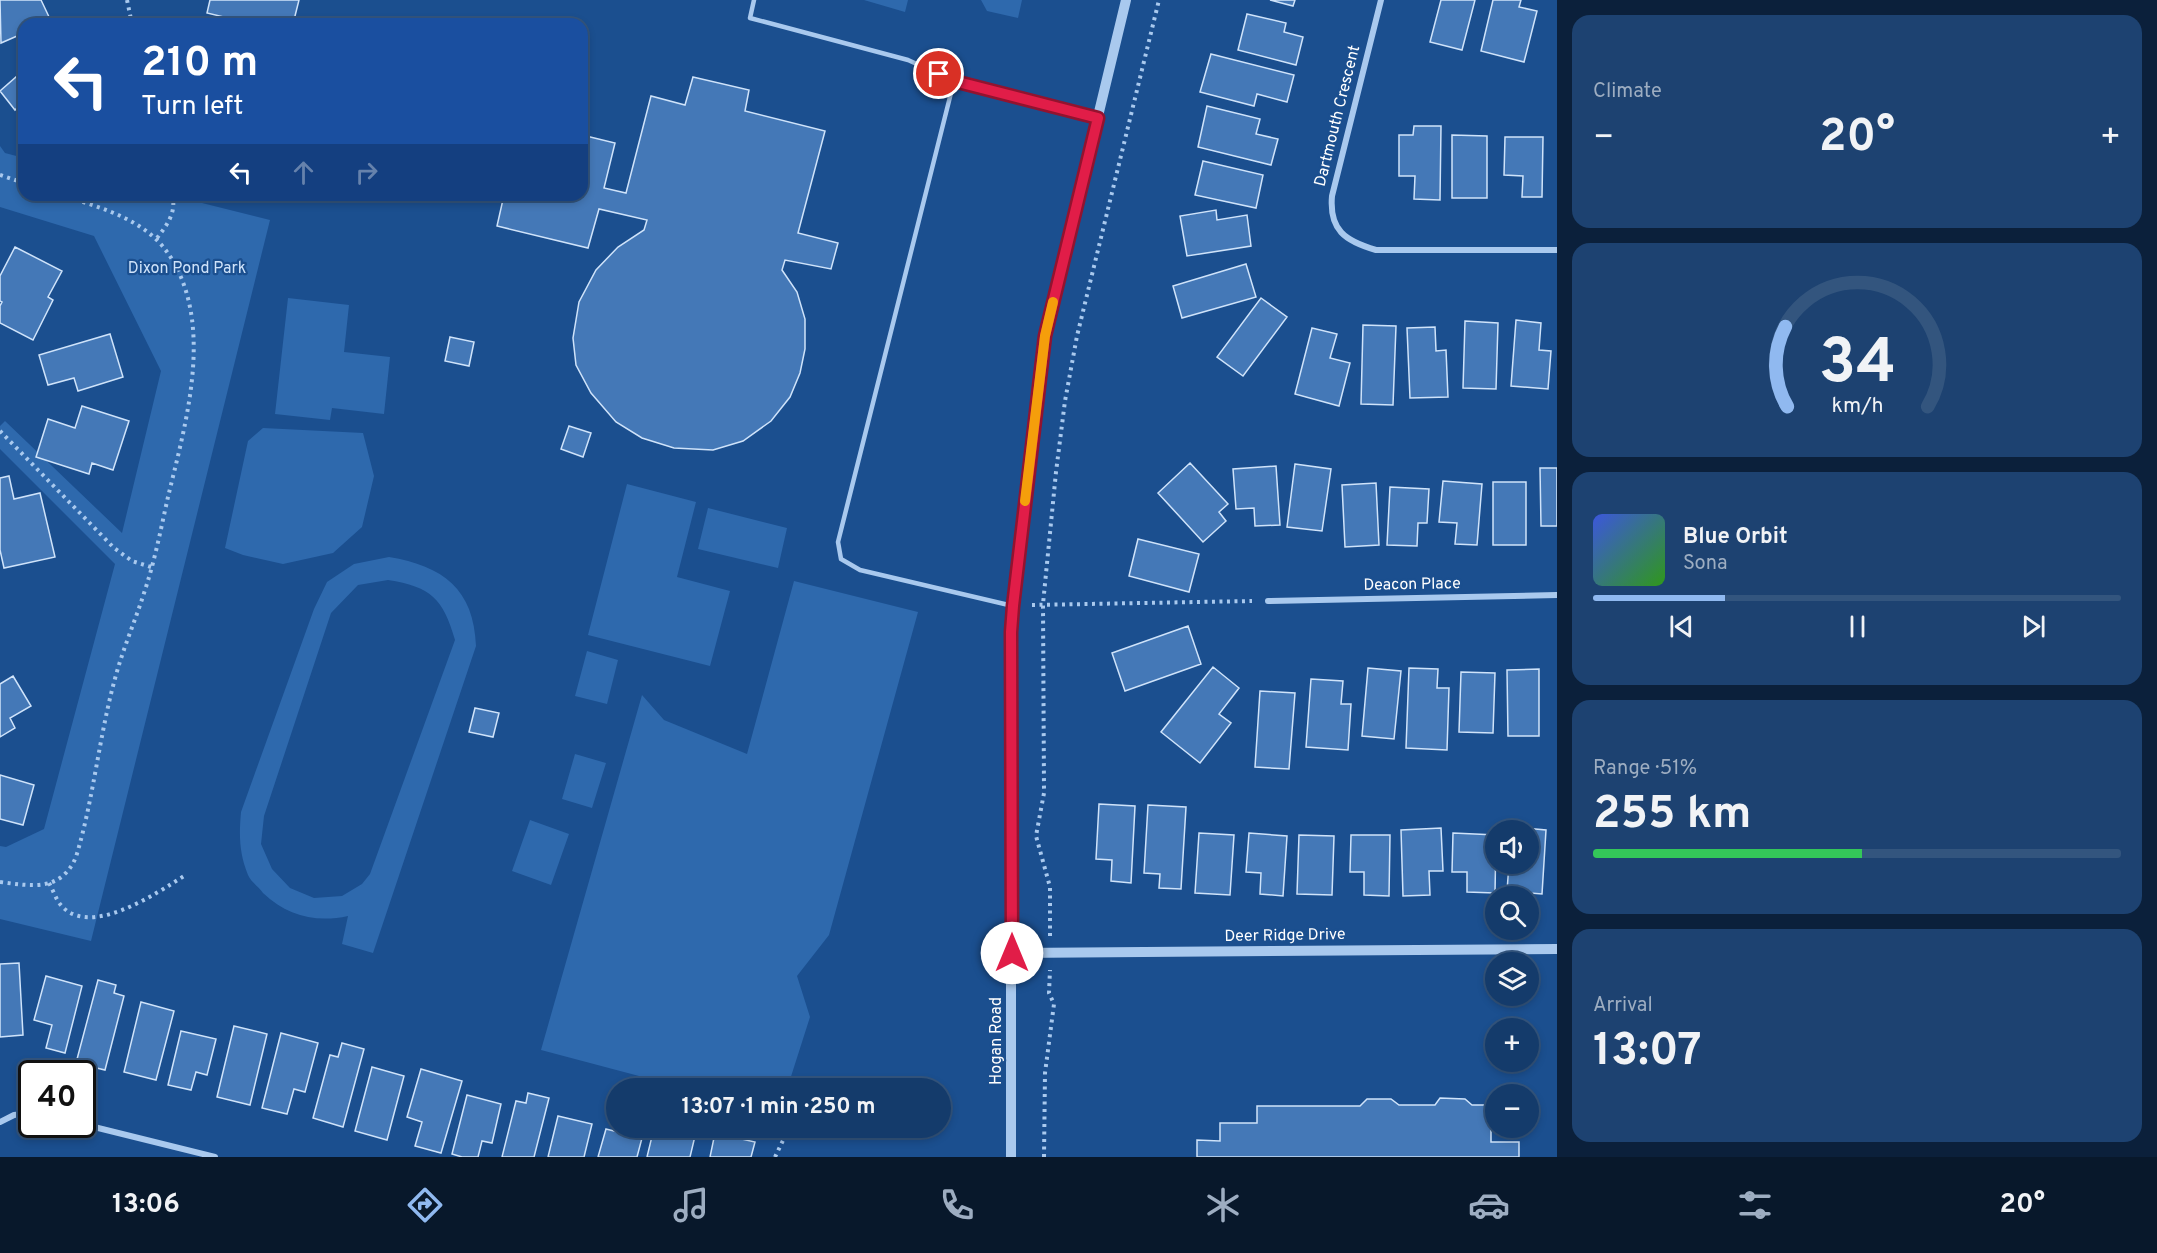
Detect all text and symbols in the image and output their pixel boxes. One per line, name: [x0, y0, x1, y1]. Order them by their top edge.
text: 210 m: [141, 38, 258, 91]
icon: left: [42, 42, 120, 120]
street label: Dartmouth Crescent: [1311, 43, 1365, 189]
pin: [913, 48, 964, 99]
icon: arrive: [922, 57, 955, 90]
text: Climate: [1593, 79, 1662, 105]
text: Turn left: [141, 90, 243, 124]
text: 20°: [1819, 110, 1895, 167]
text: −: [1593, 118, 1614, 160]
text: +: [2100, 118, 2121, 160]
icon: left: [224, 156, 257, 189]
icon: ahead: [287, 156, 320, 189]
icon: right: [350, 156, 383, 189]
park label: Dixon Pond Park: [128, 259, 246, 279]
text: 34: [1818, 326, 1896, 405]
text: km/h: [1831, 394, 1883, 421]
text: Blue Orbit: [1683, 524, 1788, 551]
text: Sona: [1683, 551, 1728, 577]
street label: Deacon Place: [1363, 574, 1461, 596]
icon: previous: [1665, 610, 1698, 643]
icon: pause: [1841, 610, 1874, 643]
icon: next: [2017, 610, 2050, 643]
text: Range · 51%: [1593, 756, 1697, 782]
text: 255 km: [1593, 787, 1751, 844]
map controls: [1485, 820, 1539, 1138]
button: sound: [1485, 820, 1539, 874]
button: search: [1485, 886, 1539, 940]
position arrow: [980, 921, 1044, 985]
street label: Deer Ridge Drive: [1224, 925, 1346, 947]
button: layers: [1485, 952, 1539, 1006]
text: Arrival: [1593, 993, 1653, 1019]
street label: Hogan Road: [987, 997, 1007, 1085]
button: +: [1485, 1018, 1539, 1072]
text: 13:07: [1593, 1024, 1702, 1081]
speed limit sign: 40: [18, 1060, 96, 1138]
button: −: [1485, 1084, 1539, 1138]
text: 13:07 · 1 min · 250 m: [681, 1094, 876, 1121]
icon: directions: [404, 1184, 446, 1226]
icon: music: [670, 1184, 712, 1226]
icon: phone: [936, 1184, 978, 1226]
icon: climate: [1202, 1184, 1244, 1226]
icon: car: [1468, 1184, 1510, 1226]
icon: filters: [1734, 1184, 1776, 1226]
text: 13:06: [112, 1188, 180, 1222]
text: 20°: [1999, 1188, 2045, 1222]

